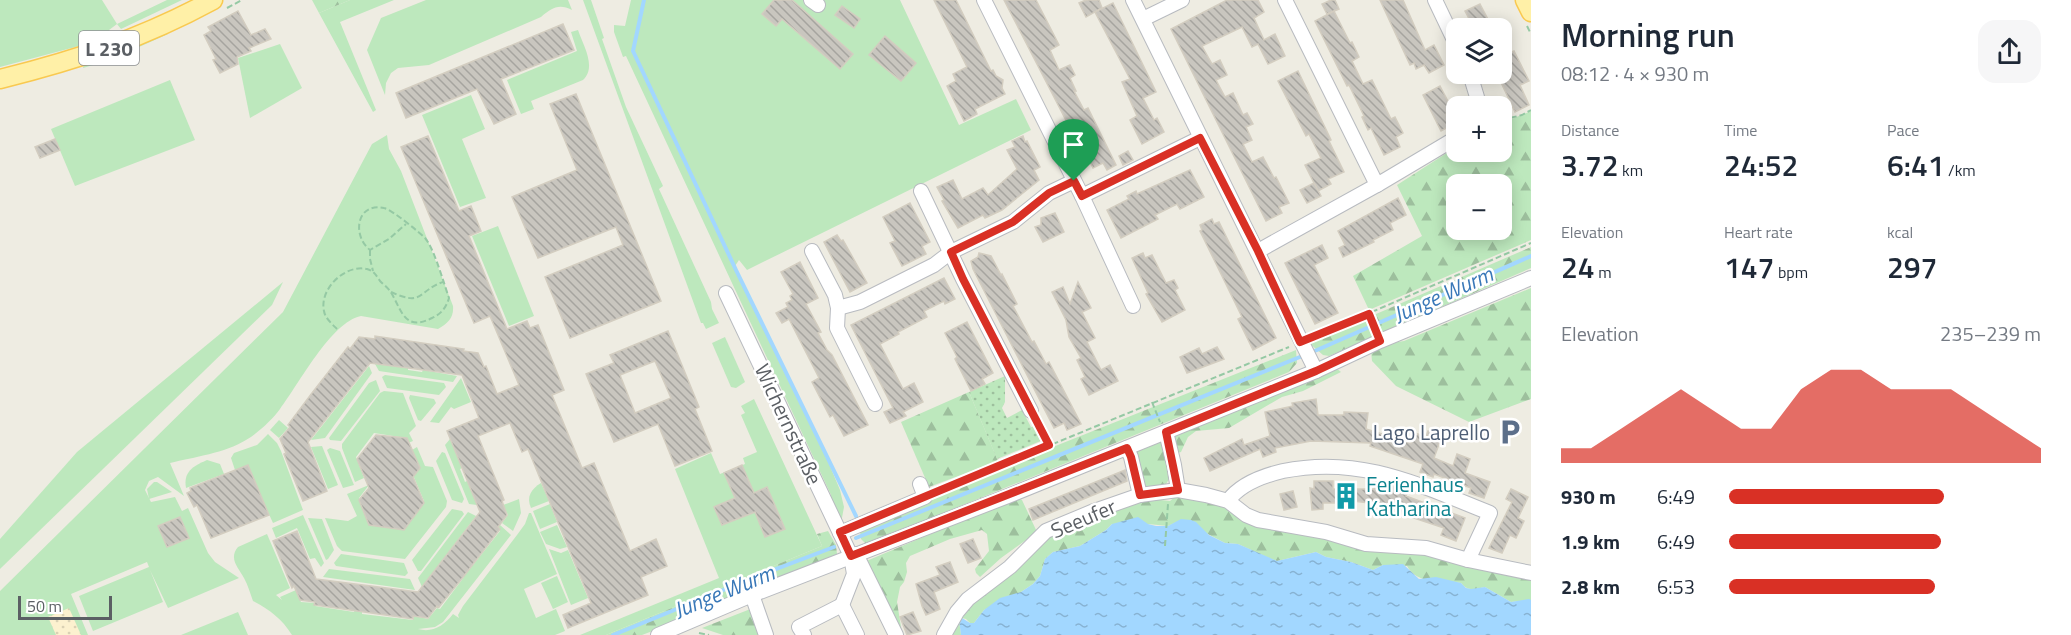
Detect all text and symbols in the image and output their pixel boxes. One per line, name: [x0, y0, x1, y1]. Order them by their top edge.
text: Morning run: [1561, 10, 1735, 60]
map controls: [1446, 18, 1512, 240]
button: layers: [1446, 18, 1512, 84]
button: share: [1978, 20, 2041, 83]
road number: L 230: [79, 31, 139, 65]
text: 08:12 · 4 × 930 m: [1561, 58, 1709, 89]
button: +: [1446, 96, 1512, 162]
text: Distance: [1561, 118, 1619, 142]
text: Time: [1724, 118, 1757, 142]
text: Pace: [1887, 118, 1919, 142]
pin: [1048, 119, 1099, 181]
icon: arrive: [1057, 128, 1090, 161]
text: 3.72: [1561, 142, 1619, 188]
text: 24:52: [1724, 142, 1798, 188]
text: 6:41: [1887, 142, 1945, 188]
text: km: [1619, 158, 1643, 182]
text: /km: [1945, 158, 1976, 182]
button: −: [1446, 174, 1512, 240]
text: Elevation: [1561, 220, 1623, 244]
text: Heart rate: [1724, 220, 1793, 244]
text: kcal: [1887, 220, 1913, 244]
text: 24: [1561, 244, 1595, 290]
text: 147: [1724, 244, 1774, 290]
text: 297: [1887, 244, 1937, 290]
water label: Junge Wurm: [1388, 257, 1499, 331]
text: m: [1595, 260, 1612, 284]
text: bpm: [1774, 260, 1808, 284]
text: Elevation: [1561, 318, 1639, 349]
text: 235–239 m: [1940, 318, 2041, 349]
street label: Wichernstraße: [747, 358, 831, 490]
place label: Lago Laprello: [1373, 416, 1490, 448]
parking icon: Lago Laprello: [1495, 417, 1525, 447]
place label: Ferienhaus Katharina: [1366, 468, 1464, 524]
building icon: Ferienhaus Katharina: [1331, 481, 1361, 511]
text: 930 m: [1561, 481, 1616, 512]
text: 6:49: [1657, 481, 1695, 512]
street label: Seeufer: [1045, 490, 1121, 546]
text: 1.9 km: [1561, 526, 1620, 557]
text: 6:49: [1657, 526, 1695, 557]
water label: Junge Wurm: [668, 555, 780, 627]
text: 2.8 km: [1561, 571, 1620, 602]
text: 6:53: [1657, 571, 1695, 602]
scale bar: [18, 593, 112, 620]
text: 50 m: [27, 594, 62, 618]

